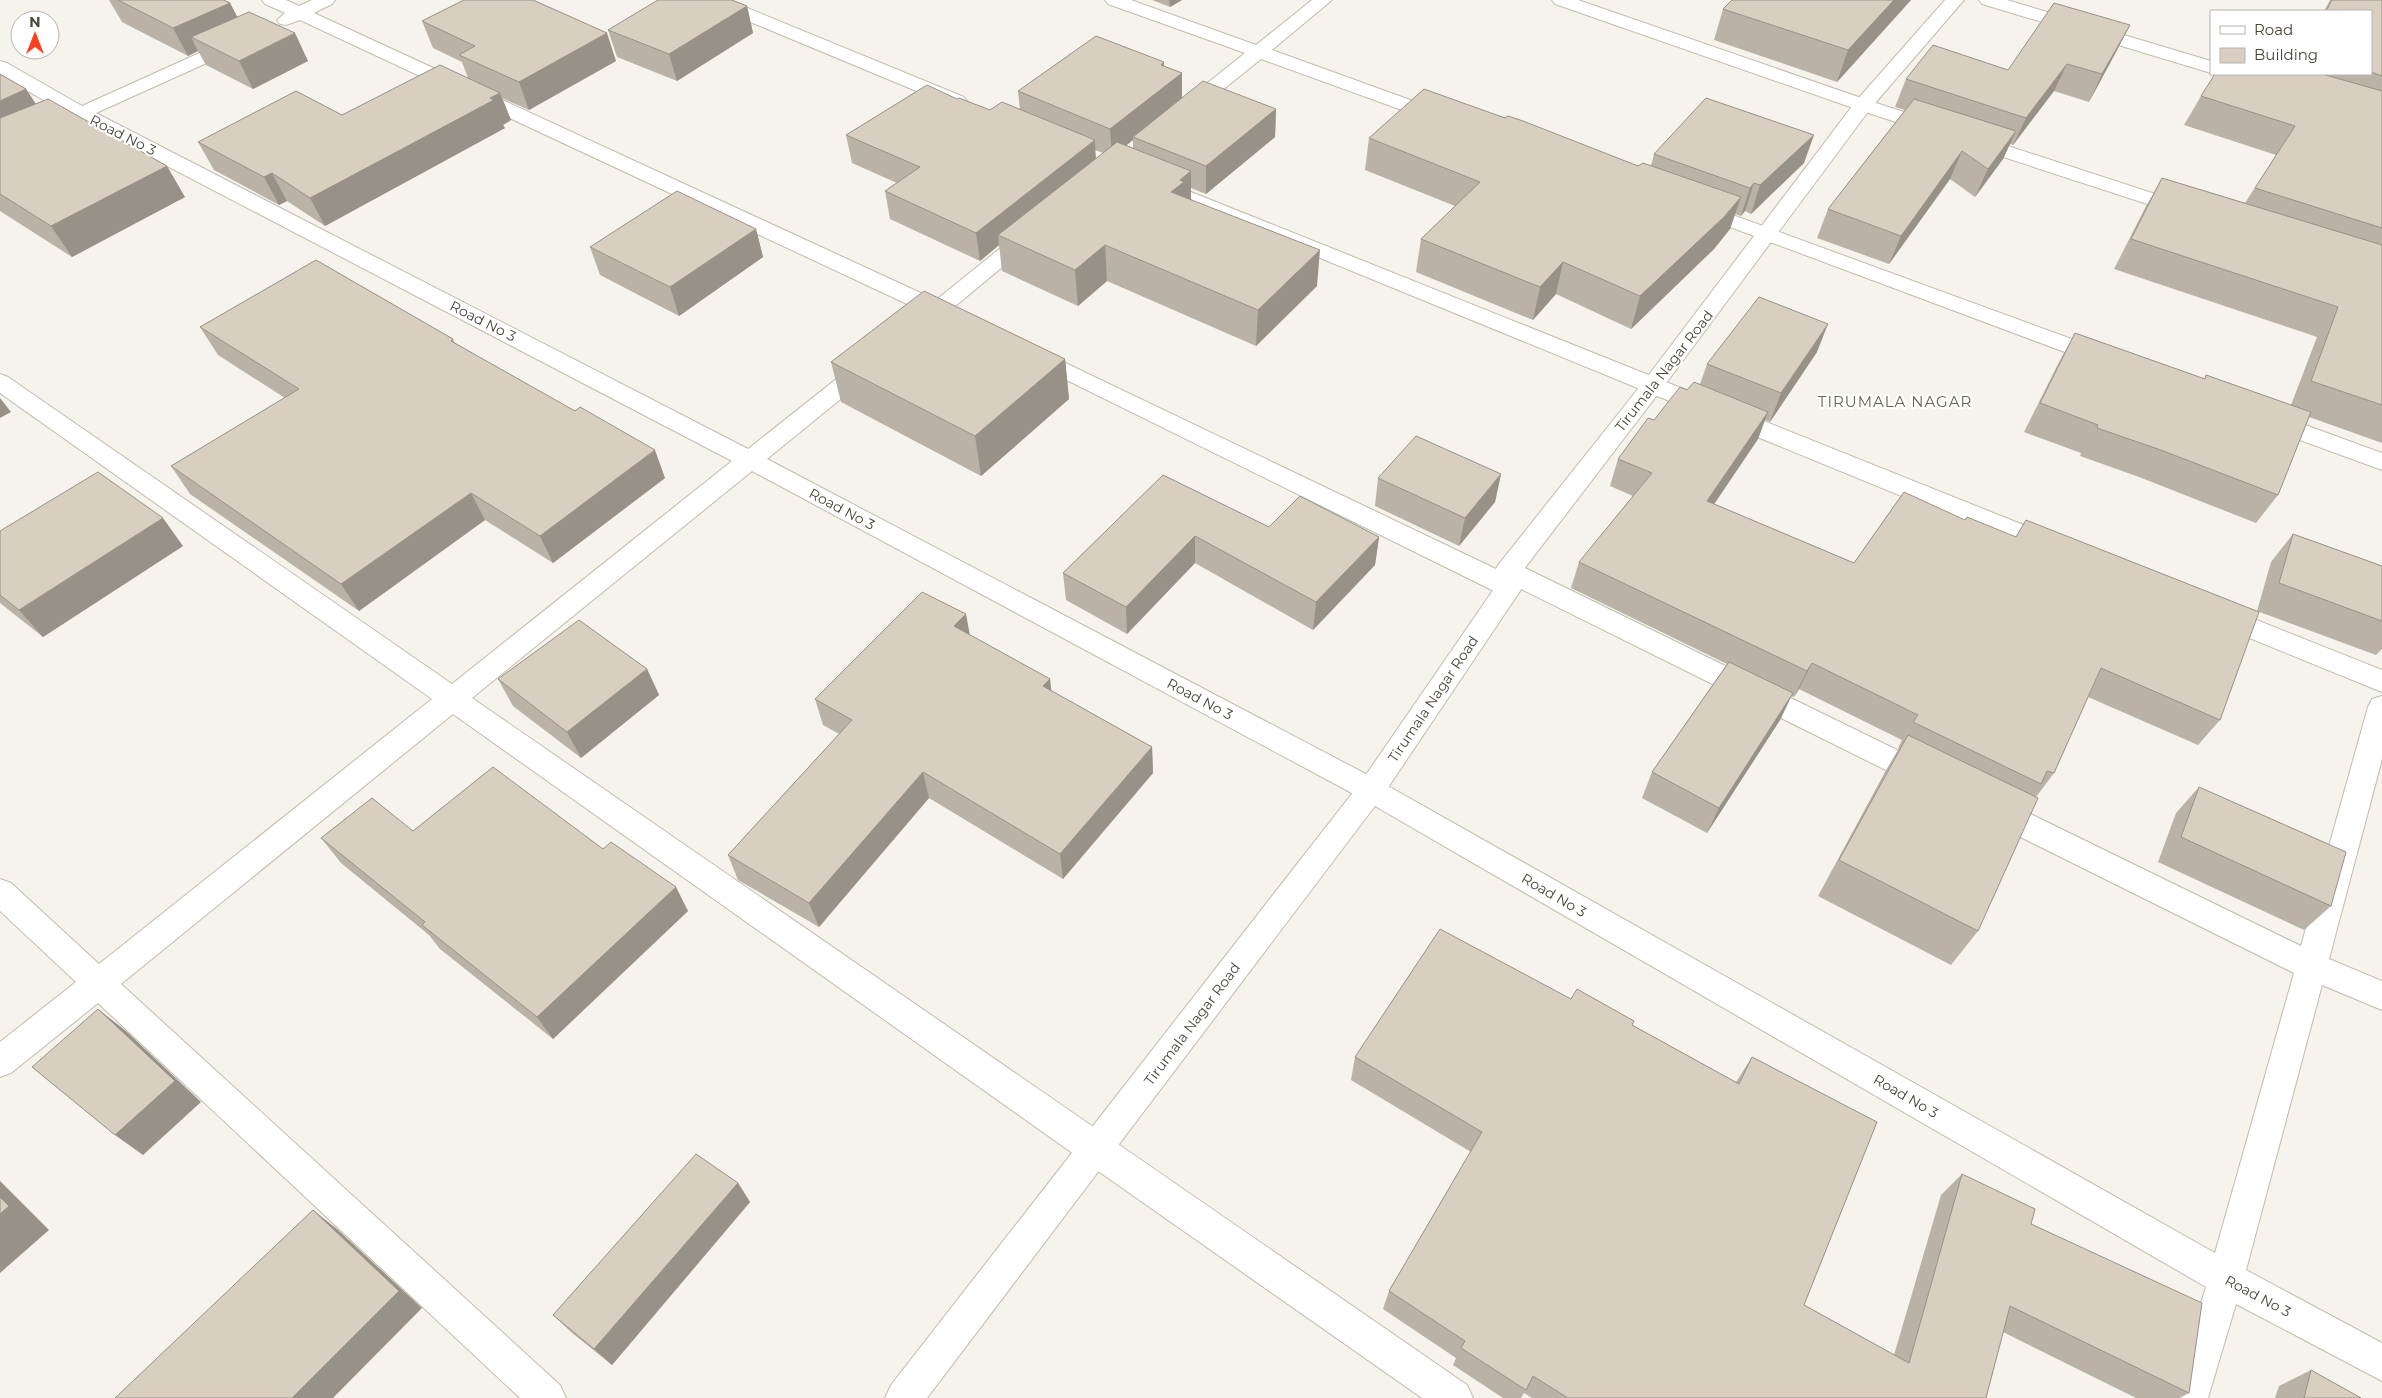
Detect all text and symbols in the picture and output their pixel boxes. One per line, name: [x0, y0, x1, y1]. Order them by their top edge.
north arrow: [10, 10, 60, 60]
legend: [2210, 10, 2372, 75]
text: N: [29, 13, 41, 31]
text: Road: [2254, 20, 2293, 39]
text: Building: [2254, 45, 2318, 64]
street label: Road No 3: [87, 111, 159, 159]
street label: Road No 3: [447, 297, 519, 345]
street label: Tirumala Nagar Road: [1611, 307, 1717, 435]
district label: TIRUMALA NAGAR: [1818, 392, 1972, 411]
street label: Road No 3: [806, 484, 878, 534]
street label: Tirumala Nagar Road: [1384, 632, 1482, 766]
street label: Road No 3: [1164, 674, 1236, 724]
street label: Road No 3: [1518, 869, 1590, 921]
street label: Tirumala Nagar Road: [1140, 959, 1244, 1089]
street label: Road No 3: [1870, 1070, 1942, 1122]
street label: Road No 3: [2222, 1271, 2294, 1321]

